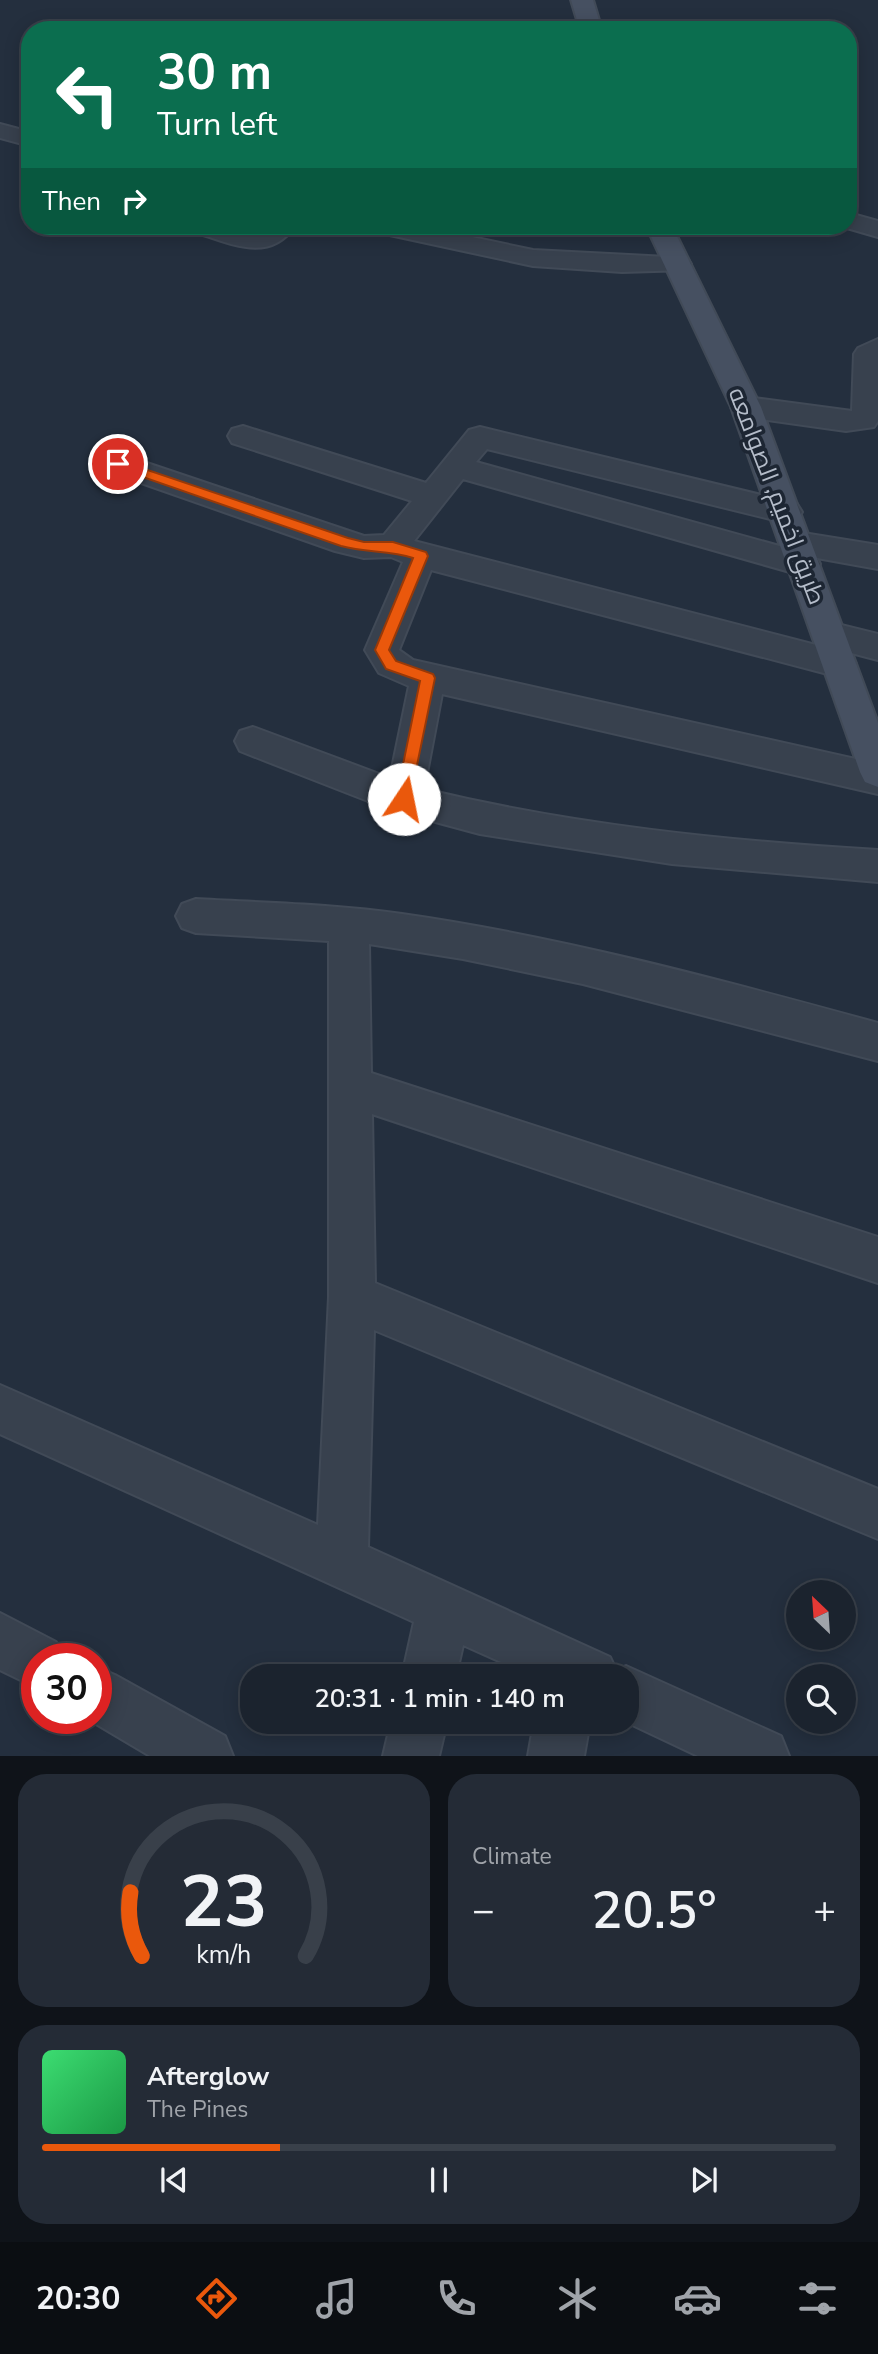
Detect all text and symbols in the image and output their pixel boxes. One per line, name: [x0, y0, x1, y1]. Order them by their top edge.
text: 30 m: [157, 39, 272, 106]
icon: left: [42, 49, 133, 140]
text: Turn left: [157, 103, 277, 146]
icon: right: [115, 182, 153, 220]
text: Then: [42, 184, 101, 219]
street label: طريق اخميم, الصوامعه: [721, 383, 833, 609]
pin: [88, 434, 148, 494]
icon: arrive: [99, 445, 137, 483]
position arrow: [367, 762, 441, 836]
north arrow: [786, 1580, 856, 1650]
map controls: [786, 1580, 856, 1734]
speed limit sign: 30: [21, 1643, 112, 1734]
button: search: [786, 1664, 856, 1734]
text: 20:31 · 1 min · 140 m: [314, 1681, 565, 1716]
text: Climate: [472, 1841, 552, 1872]
text: 23: [180, 1853, 268, 1953]
text: 20.5°: [591, 1875, 717, 1946]
text: −: [472, 1885, 495, 1936]
text: +: [813, 1885, 836, 1936]
text: km/h: [196, 1938, 252, 1972]
text: Afterglow: [147, 2059, 270, 2094]
text: The Pines: [147, 2094, 248, 2125]
icon: previous: [155, 2161, 193, 2199]
icon: pause: [420, 2161, 458, 2199]
icon: next: [685, 2161, 723, 2199]
icon: directions: [192, 2274, 241, 2323]
icon: music: [312, 2274, 361, 2323]
icon: phone: [432, 2274, 481, 2323]
icon: climate: [553, 2274, 602, 2323]
icon: car: [673, 2274, 722, 2323]
icon: filters: [793, 2274, 842, 2323]
text: 20:30: [36, 2277, 120, 2320]

